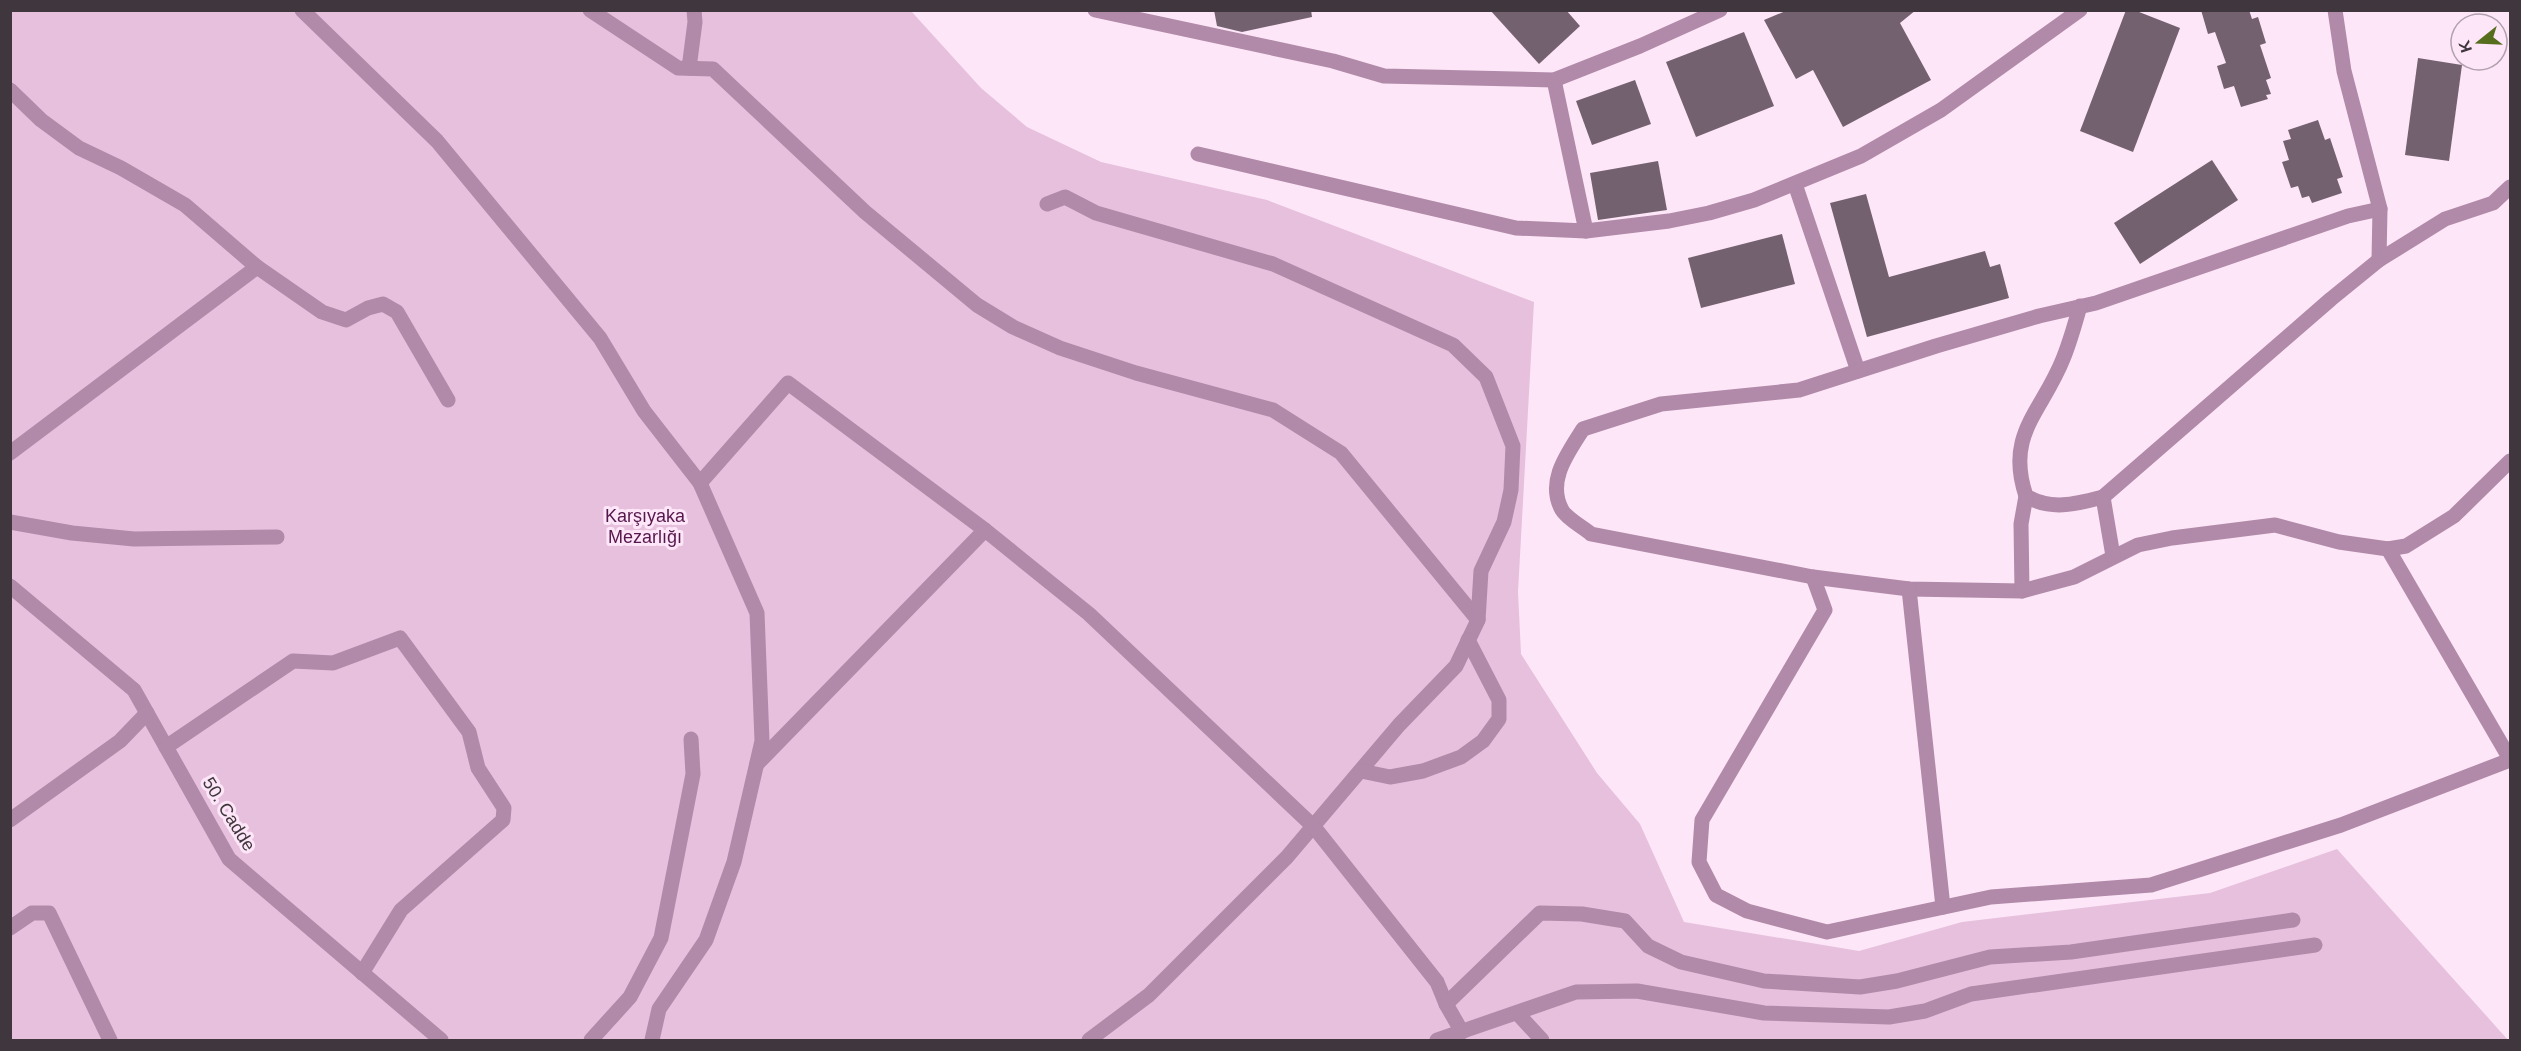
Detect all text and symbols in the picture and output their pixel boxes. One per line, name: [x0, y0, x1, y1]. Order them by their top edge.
north arrow: [2449, 12, 2509, 72]
text: K: [2455, 38, 2475, 55]
park label: Karşıyaka Mezarlığı: [605, 506, 686, 547]
street label: 50. Cadde: [199, 773, 259, 855]

